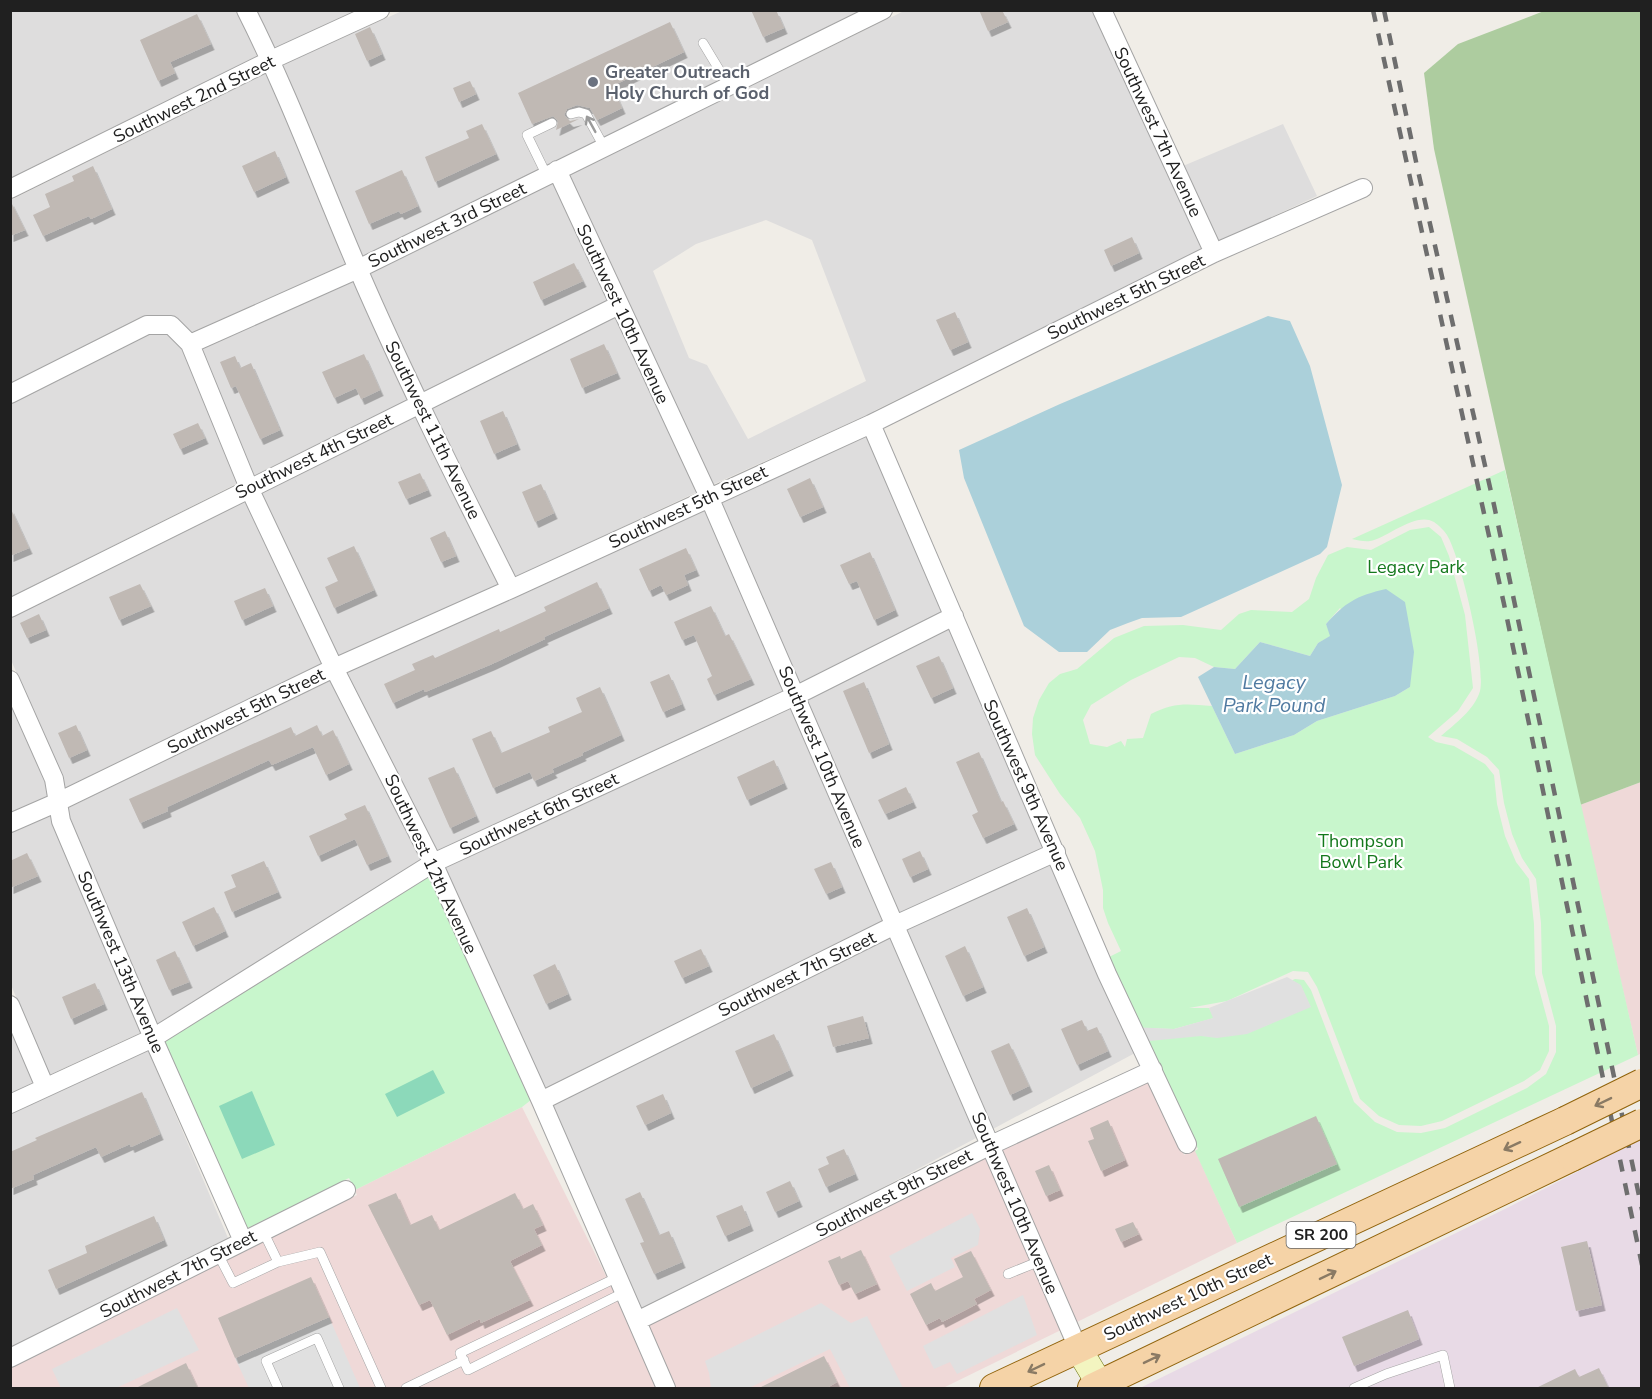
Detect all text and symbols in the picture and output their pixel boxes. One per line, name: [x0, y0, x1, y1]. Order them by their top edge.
street label: Southwest 7th Avenue: [1108, 43, 1208, 221]
street label: Southwest 2nd Street: [109, 49, 279, 149]
place label: Greater Outreach Holy Church of God: [605, 60, 769, 105]
marker: Greater Outreach Holy Church of God: [586, 75, 600, 89]
one-way arrow: [585, 116, 597, 133]
street label: Southwest 3rd Street: [364, 176, 531, 274]
street label: Southwest 10th Avenue: [571, 220, 675, 408]
street label: Southwest 5th Street: [1043, 248, 1210, 346]
street label: Southwest 11th Avenue: [379, 337, 487, 523]
street label: Southwest 4th Street: [231, 407, 398, 505]
street label: Southwest 5th Street: [605, 459, 772, 554]
park label: Legacy Park: [1367, 555, 1466, 579]
street label: Southwest 5th Street: [163, 662, 330, 760]
street label: Southwest 10th Avenue: [773, 662, 871, 852]
water label: Legacy Park Pound: [1223, 669, 1326, 719]
street label: Southwest 9th Avenue: [977, 696, 1075, 874]
street label: Southwest 6th Street: [456, 766, 623, 861]
street label: Southwest 12th Avenue: [379, 770, 483, 958]
park label: Thompson Bowl Park: [1318, 829, 1404, 874]
street label: Southwest 13th Avenue: [72, 867, 170, 1057]
street label: Southwest 7th Street: [714, 925, 881, 1023]
one-way arrow: [1594, 1097, 1612, 1109]
street label: Southwest 10th Avenue: [966, 1108, 1064, 1298]
one-way arrow: [1503, 1140, 1521, 1152]
street label: Southwest 9th Street: [812, 1143, 977, 1243]
road number: SR 200: [1286, 1222, 1356, 1248]
street label: Southwest 7th Street: [96, 1224, 261, 1324]
street label: Southwest 10th Street: [1100, 1247, 1277, 1347]
one-way arrow: [1318, 1268, 1336, 1280]
one-way arrow: [1143, 1353, 1161, 1365]
one-way arrow: [1028, 1363, 1046, 1375]

